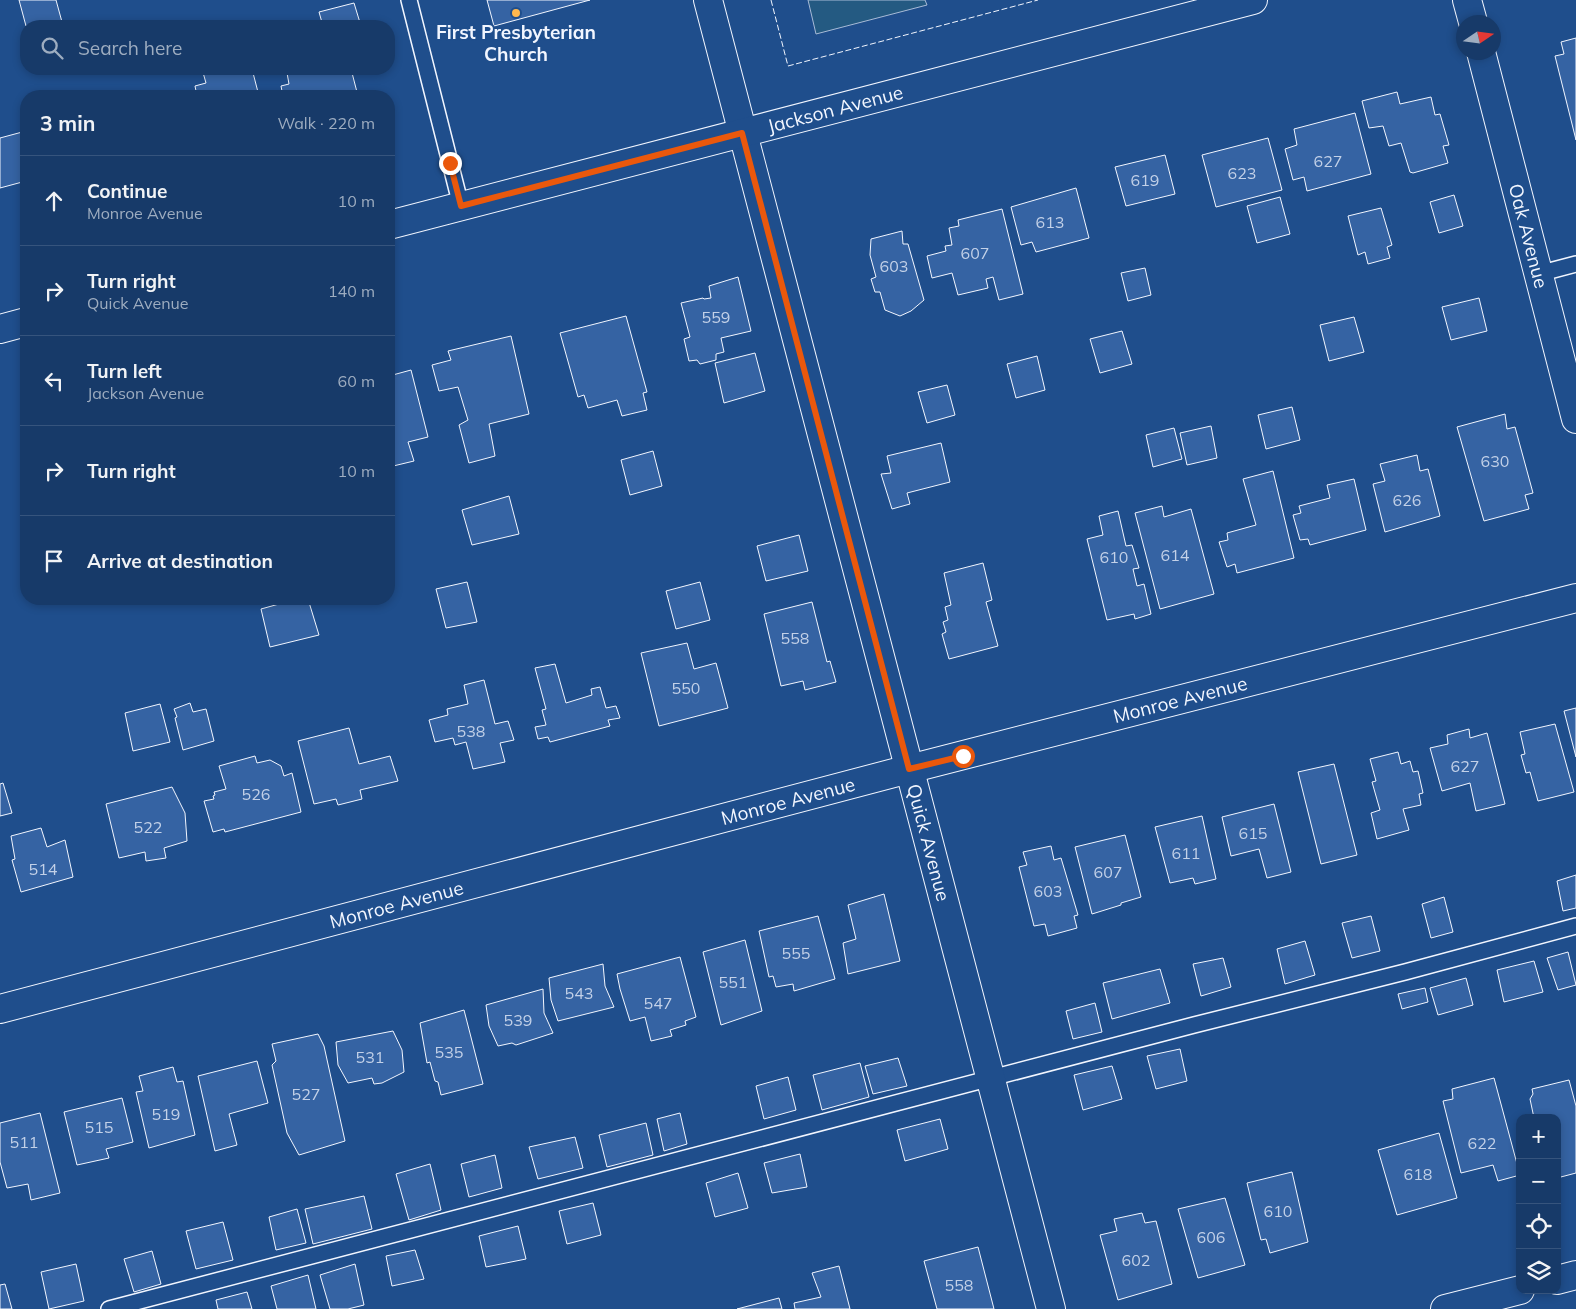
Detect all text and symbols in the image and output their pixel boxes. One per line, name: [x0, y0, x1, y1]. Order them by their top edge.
marker: First Presbyterian Church: [510, 7, 522, 19]
north arrow: [1456, 15, 1501, 60]
search box: [20, 20, 395, 75]
place label: First Presbyterian Church: [436, 20, 596, 66]
icon: search: [38, 34, 66, 62]
text: Search here: [78, 36, 182, 60]
street label: Jackson Avenue: [765, 80, 906, 138]
text: 3 min: [40, 110, 95, 136]
text: Walk · 220 m: [277, 113, 375, 133]
house number: 627: [1314, 151, 1342, 171]
route end: [439, 152, 462, 175]
house number: 623: [1228, 163, 1256, 183]
house number: 619: [1131, 170, 1159, 190]
text: Continue: [87, 179, 167, 203]
street label: Oak Avenue: [1504, 181, 1554, 291]
icon: ahead: [40, 187, 68, 215]
text: 10 m: [338, 191, 375, 211]
text: Monroe Avenue: [87, 203, 203, 223]
house number: 613: [1036, 212, 1064, 232]
house number: 607: [961, 243, 989, 263]
house number: 603: [880, 256, 908, 276]
text: Turn right: [87, 269, 176, 293]
icon: right: [40, 277, 68, 305]
text: 140 m: [328, 281, 375, 301]
text: Quick Avenue: [87, 293, 188, 313]
house number: 559: [702, 307, 730, 327]
text: Turn left: [87, 359, 162, 383]
icon: left: [40, 367, 68, 395]
text: 60 m: [338, 371, 375, 391]
text: Jackson Avenue: [87, 383, 204, 403]
house number: 630: [1481, 451, 1509, 471]
icon: right: [40, 457, 68, 485]
text: Turn right: [87, 459, 176, 483]
text: 10 m: [338, 461, 375, 481]
house number: 626: [1393, 490, 1421, 510]
house number: 614: [1161, 545, 1190, 565]
icon: arrive: [40, 547, 68, 575]
house number: 610: [1100, 547, 1128, 567]
text: Arrive at destination: [87, 549, 273, 573]
house number: 558: [781, 628, 809, 648]
street label: Monroe Avenue: [1111, 671, 1250, 728]
house number: 550: [672, 678, 700, 698]
house number: 538: [457, 721, 485, 741]
route start: [952, 745, 975, 768]
house number: 627: [1451, 756, 1479, 776]
street label: Monroe Avenue: [718, 772, 858, 830]
street label: Quick Avenue: [902, 781, 956, 904]
house number: 526: [242, 784, 270, 804]
house number: 522: [134, 817, 162, 837]
house number: 615: [1239, 823, 1267, 843]
house number: 611: [1172, 843, 1200, 863]
house number: 514: [29, 859, 58, 879]
house number: 607: [1094, 862, 1122, 882]
street label: Monroe Avenue: [327, 875, 466, 933]
house number: 603: [1034, 881, 1062, 901]
house number: 555: [782, 943, 810, 963]
house number: 551: [719, 972, 747, 992]
house number: 543: [565, 983, 593, 1003]
house number: 547: [644, 993, 672, 1013]
house number: 539: [504, 1010, 532, 1030]
house number: 535: [435, 1042, 463, 1062]
house number: 531: [356, 1047, 384, 1067]
house number: 527: [292, 1084, 320, 1104]
house number: 519: [152, 1104, 180, 1124]
map controls: [1516, 1114, 1561, 1294]
button: +: [1516, 1114, 1561, 1159]
house number: 515: [85, 1117, 113, 1137]
house number: 511: [10, 1132, 38, 1152]
house number: 622: [1468, 1133, 1496, 1153]
button: −: [1516, 1159, 1561, 1204]
house number: 618: [1404, 1164, 1432, 1184]
house number: 610: [1264, 1201, 1292, 1221]
button: locate: [1516, 1204, 1561, 1249]
house number: 606: [1197, 1227, 1225, 1247]
button: layers: [1516, 1249, 1561, 1294]
house number: 602: [1122, 1250, 1150, 1270]
house number: 558: [945, 1275, 973, 1295]

